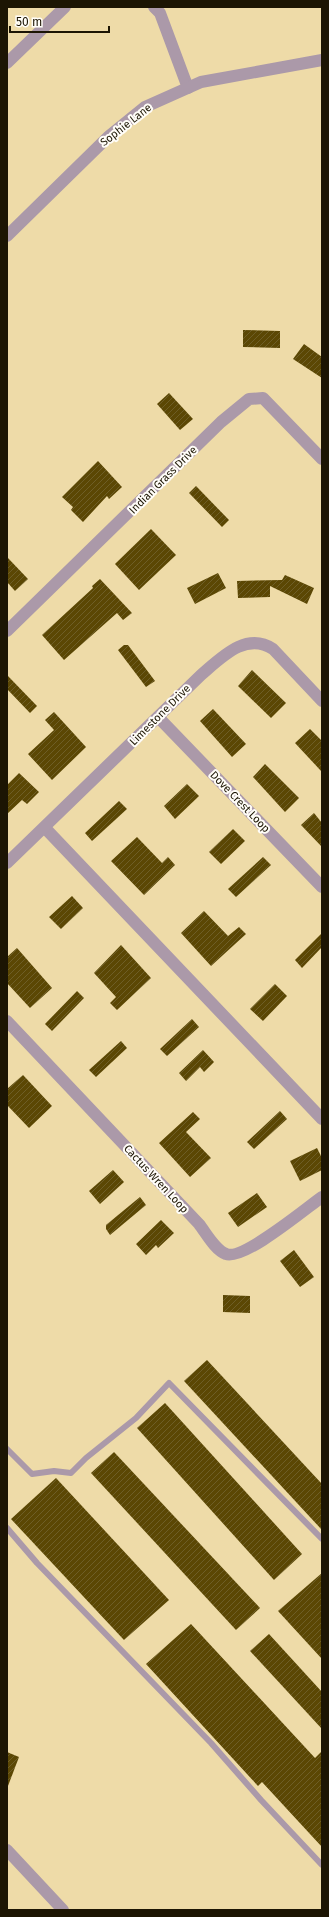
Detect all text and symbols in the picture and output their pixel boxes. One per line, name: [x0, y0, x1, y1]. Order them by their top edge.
scale bar: [10, 8, 109, 34]
text: 50 m: [16, 15, 42, 29]
street label: Sophie Lane: [98, 101, 154, 149]
street label: Indian Grass Drive: [126, 443, 200, 517]
street label: Limestone Drive: [127, 682, 193, 748]
street label: Dove Crest Loop: [207, 769, 273, 835]
street label: Cactus Wren Loop: [121, 1142, 191, 1216]

